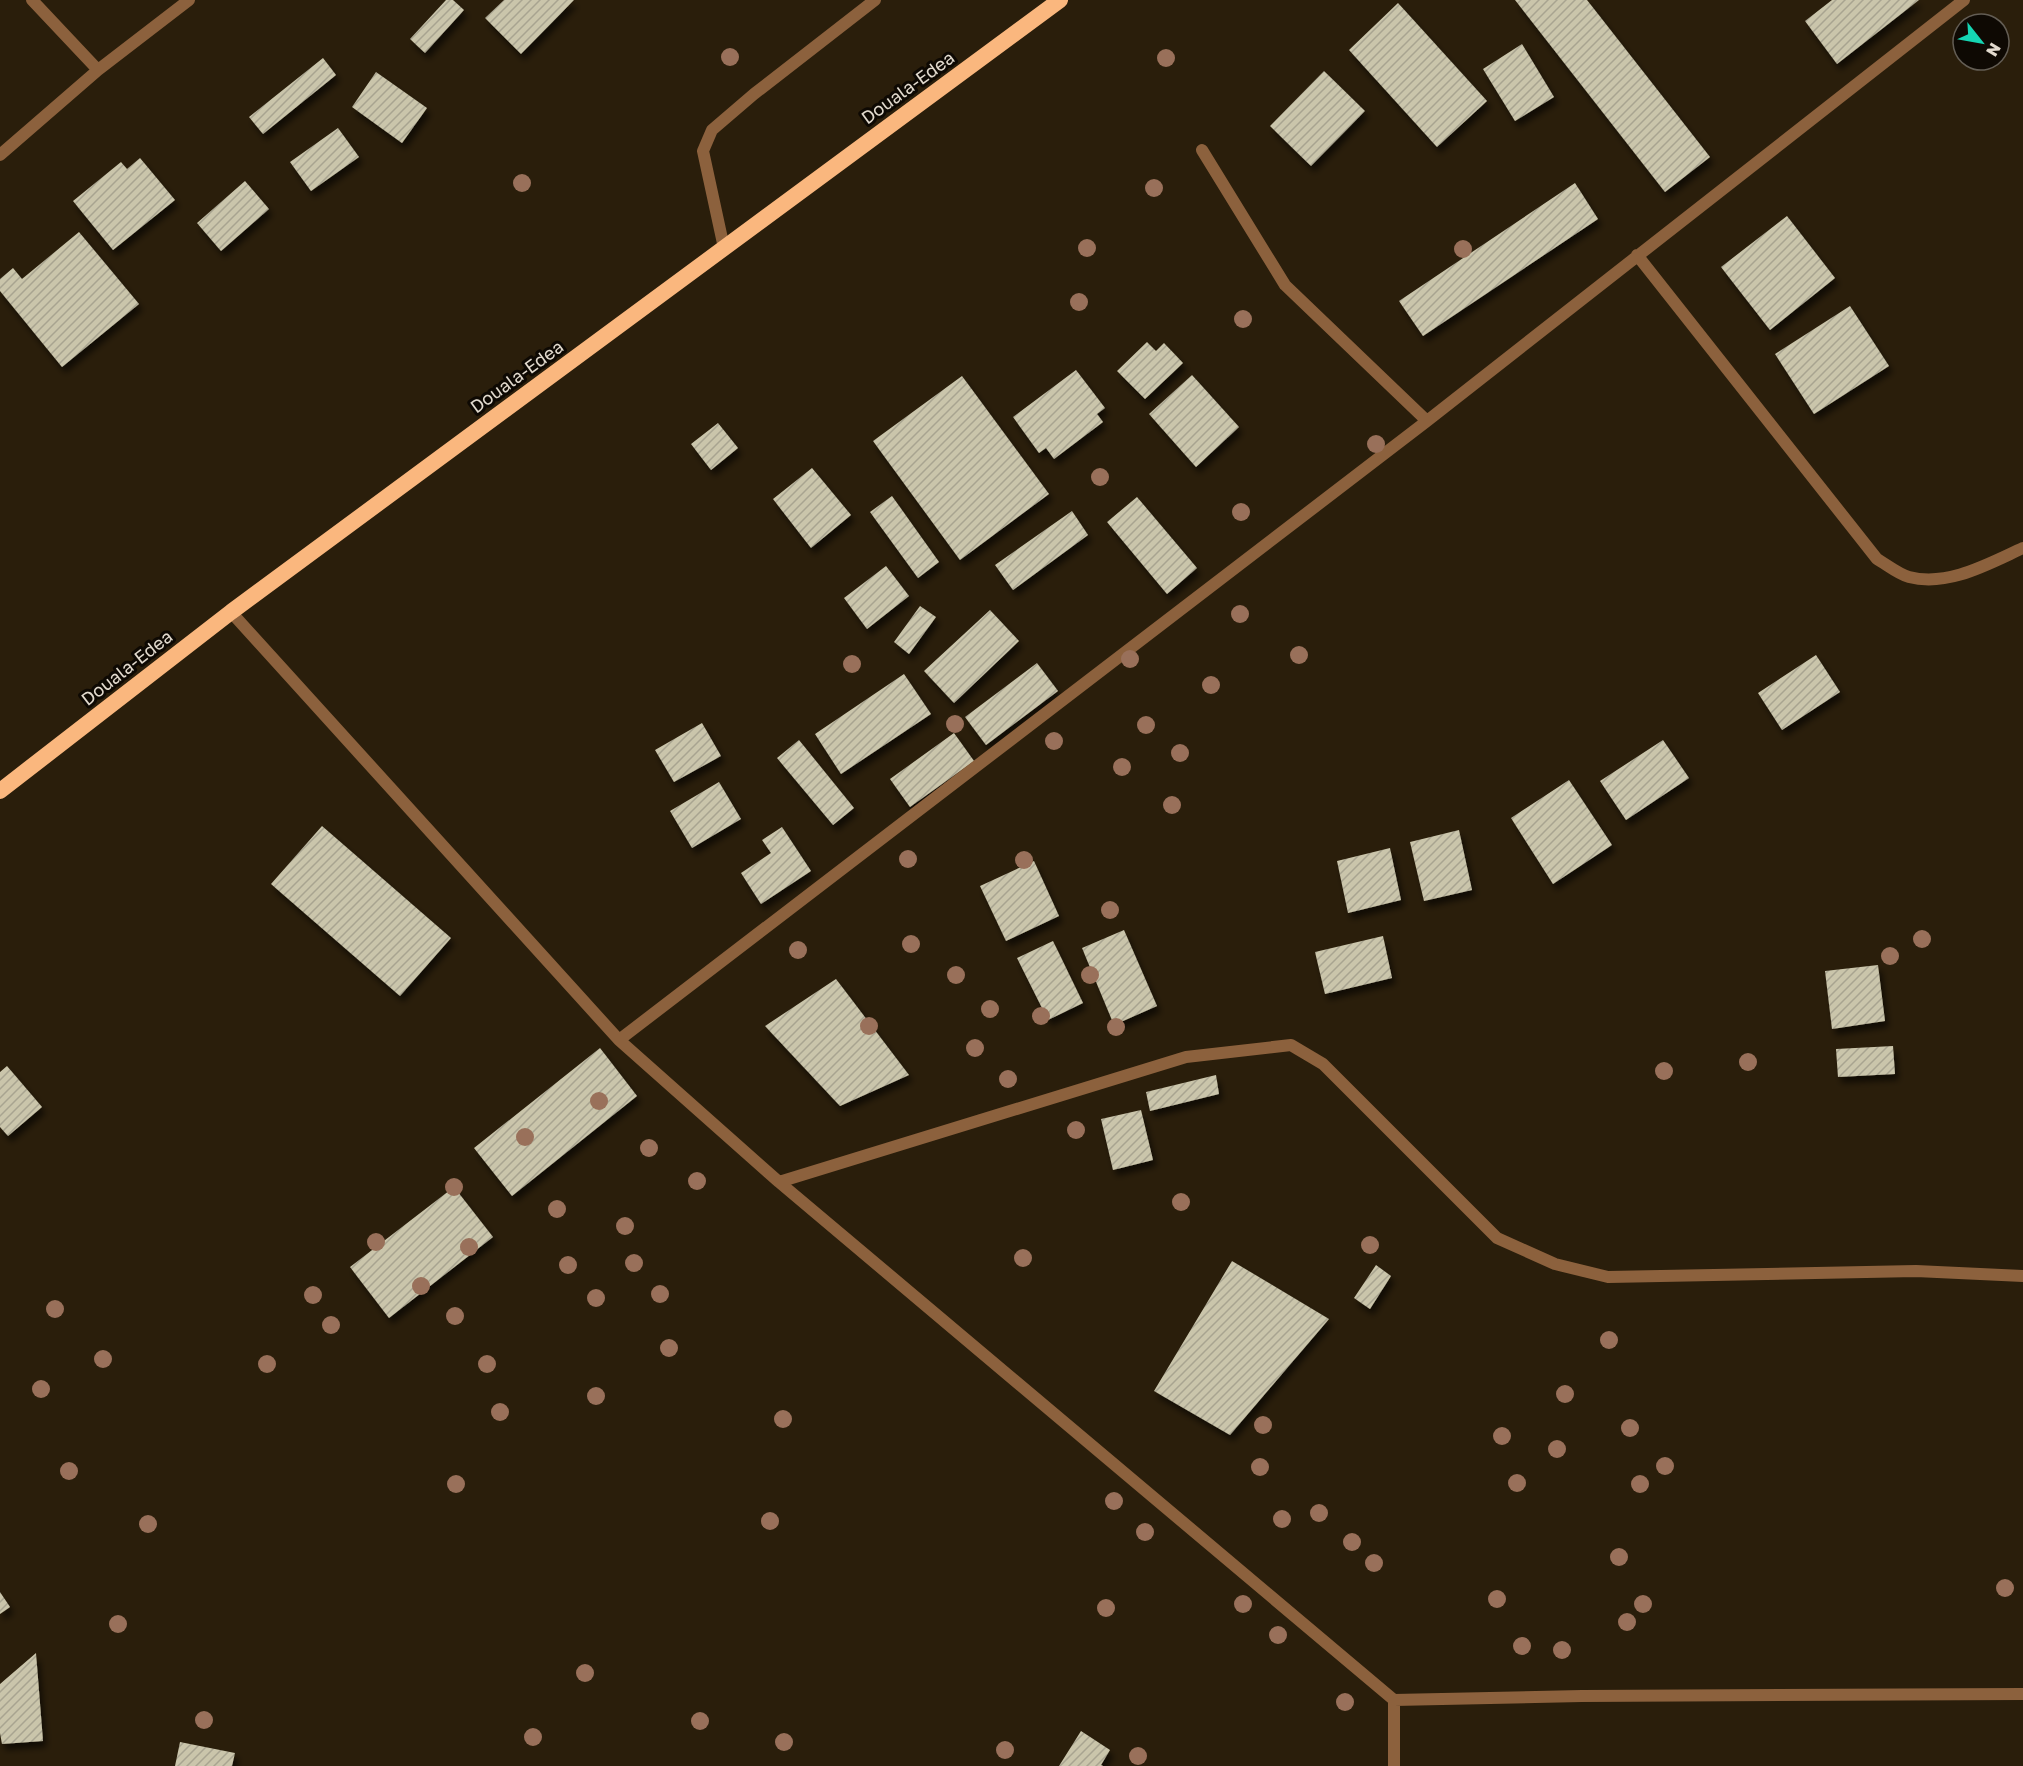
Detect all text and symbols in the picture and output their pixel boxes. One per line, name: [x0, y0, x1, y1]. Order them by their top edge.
north arrow: [1951, 12, 2011, 72]
text: N: [1982, 39, 2006, 60]
street label: Douala-Edea: [857, 46, 958, 128]
street label: Douala-Edea: [466, 335, 567, 417]
street label: Douala-Edea: [76, 625, 176, 710]

